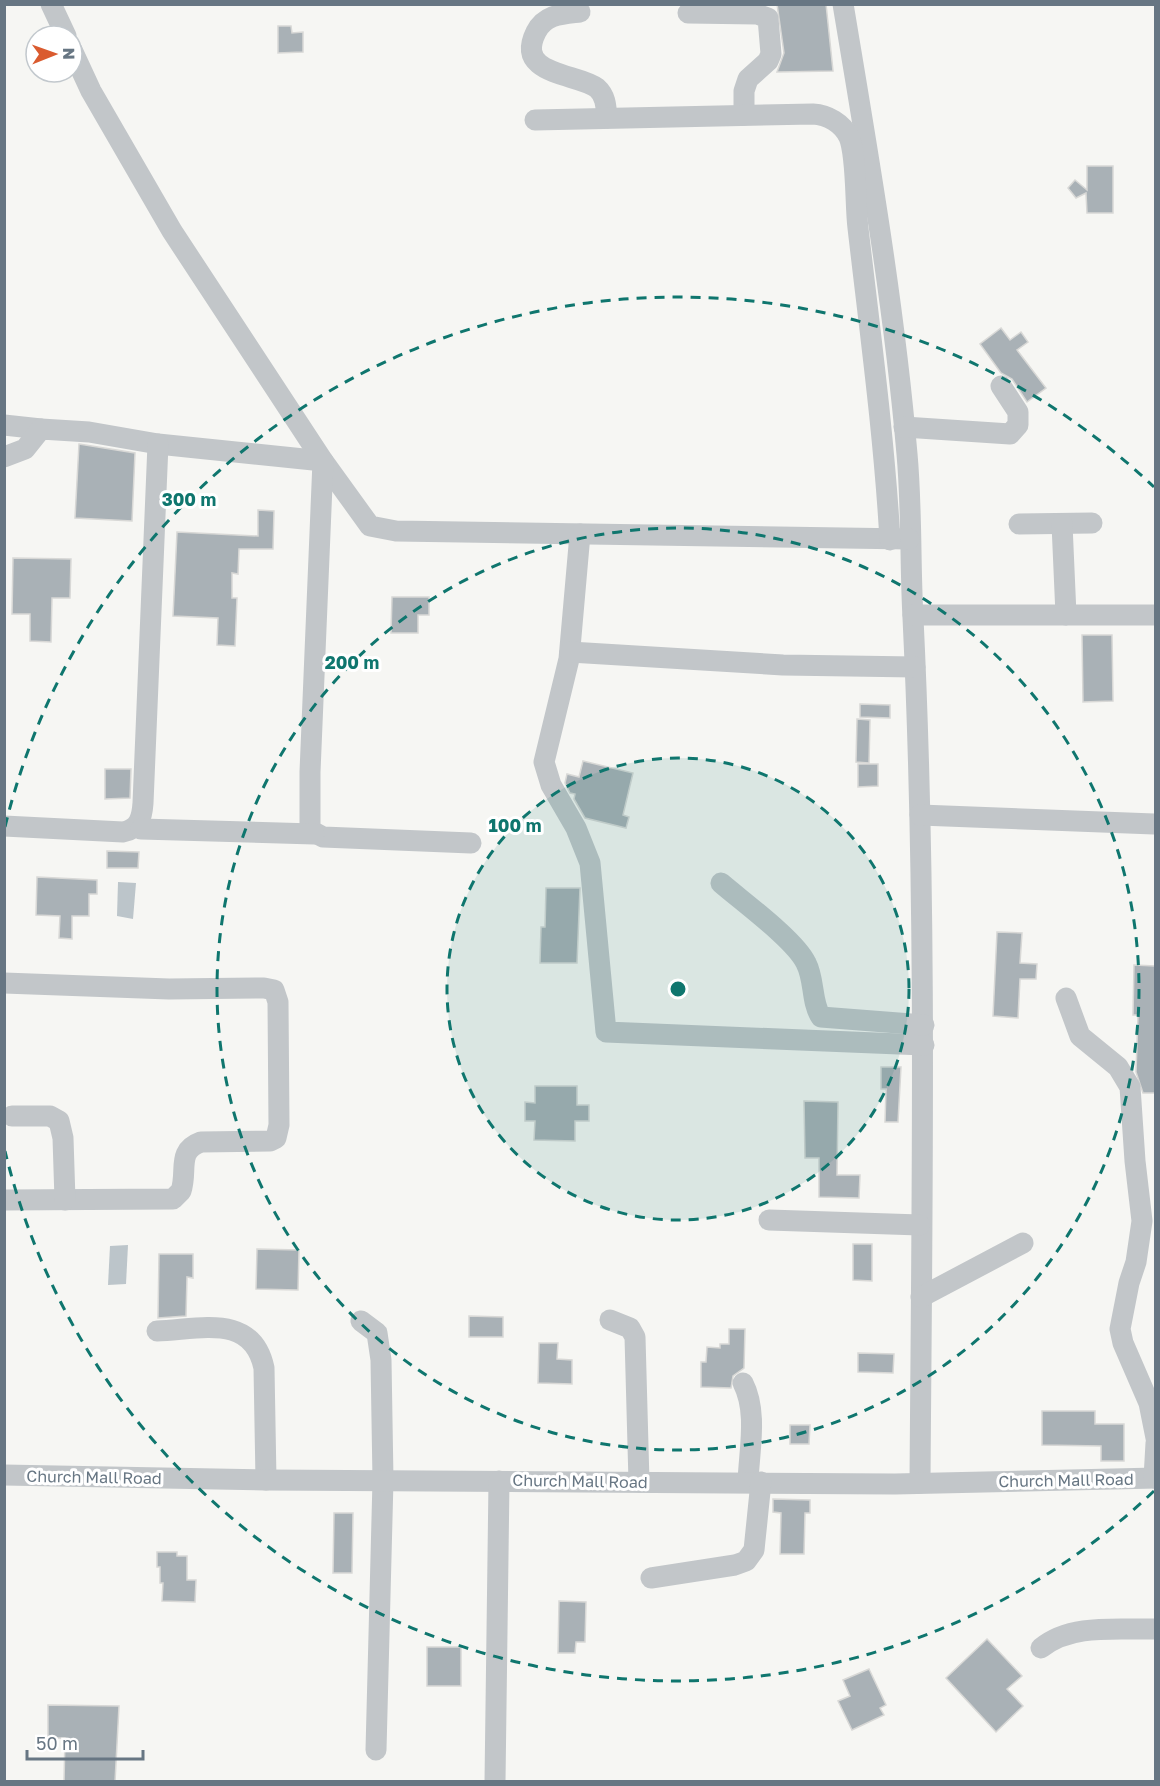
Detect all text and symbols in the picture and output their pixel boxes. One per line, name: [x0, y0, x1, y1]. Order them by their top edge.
north arrow: [24, 24, 84, 84]
text: N: [59, 47, 79, 60]
text: 300 m: [162, 488, 216, 510]
text: 200 m: [325, 651, 379, 673]
text: 100 m: [489, 814, 541, 836]
centre of rings: [668, 979, 688, 999]
street label: Church Mall Road: [26, 1466, 162, 1488]
street label: Church Mall Road: [998, 1469, 1134, 1491]
street label: Church Mall Road: [512, 1470, 648, 1492]
scale bar: [27, 1723, 142, 1761]
text: 50 m: [36, 1732, 78, 1754]

